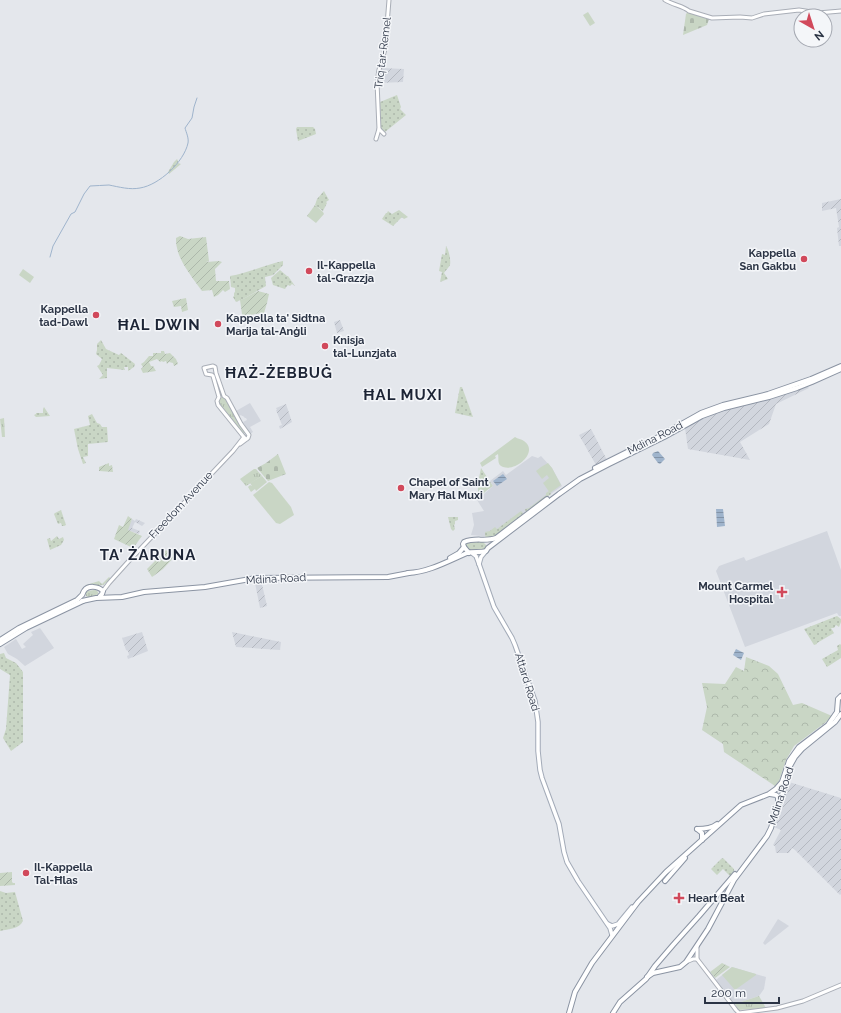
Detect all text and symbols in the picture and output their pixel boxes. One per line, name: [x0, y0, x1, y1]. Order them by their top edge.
north arrow: [793, 8, 833, 48]
street label: Triq tar-Remel: [372, 16, 394, 90]
text: N: [812, 28, 826, 43]
place label: Kappella San Gakbu: [739, 247, 796, 273]
marker: Kappella San Gakbu: [799, 254, 809, 264]
place label: Il-Kappella tal-Grazzja: [317, 259, 376, 285]
marker: Il-Kappella tal-Grazzja: [304, 266, 314, 276]
place label: Kappella tad-Dawl: [39, 303, 89, 329]
marker: Kappella tad-Dawl: [91, 310, 101, 320]
place label: Kappella ta' Sidtna Marija tal-Anġli: [226, 312, 325, 338]
district label: ĦAL DWIN: [117, 316, 201, 334]
marker: Kappella ta' Sidtna Marija tal-Anġli: [213, 319, 223, 329]
place label: Knisja tal-Lunzjata: [333, 334, 396, 360]
marker: Knisja tal-Lunzjata: [320, 341, 330, 351]
district label: ĦAŻ-ŻEBBUĠ: [225, 364, 333, 382]
district label: ĦAL MUXI: [363, 386, 443, 404]
street label: Mdina Road: [625, 418, 685, 458]
street label: Freedom Avenue: [147, 468, 216, 541]
place label: Chapel of Saint Mary Ħal Muxi: [409, 476, 489, 502]
marker: Chapel of Saint Mary Ħal Muxi: [396, 483, 406, 493]
district label: TA' ŻARUNA: [100, 546, 196, 564]
street label: Mdina Road: [245, 571, 307, 587]
place label: Mount Carmel Hospital: [698, 580, 774, 606]
marker: Mount Carmel Hospital: [776, 586, 788, 598]
street label: Attard Road: [512, 651, 542, 713]
street label: Mdina Road: [765, 765, 797, 827]
place label: Il-Kappella Tal-Ħlas: [34, 861, 93, 887]
marker: Il-Kappella Tal-Ħlas: [21, 868, 31, 878]
marker: Heart Beat: [673, 892, 685, 904]
place label: Heart Beat: [688, 892, 745, 905]
scale bar: [705, 979, 779, 1005]
text: 200 m: [711, 986, 746, 1000]

